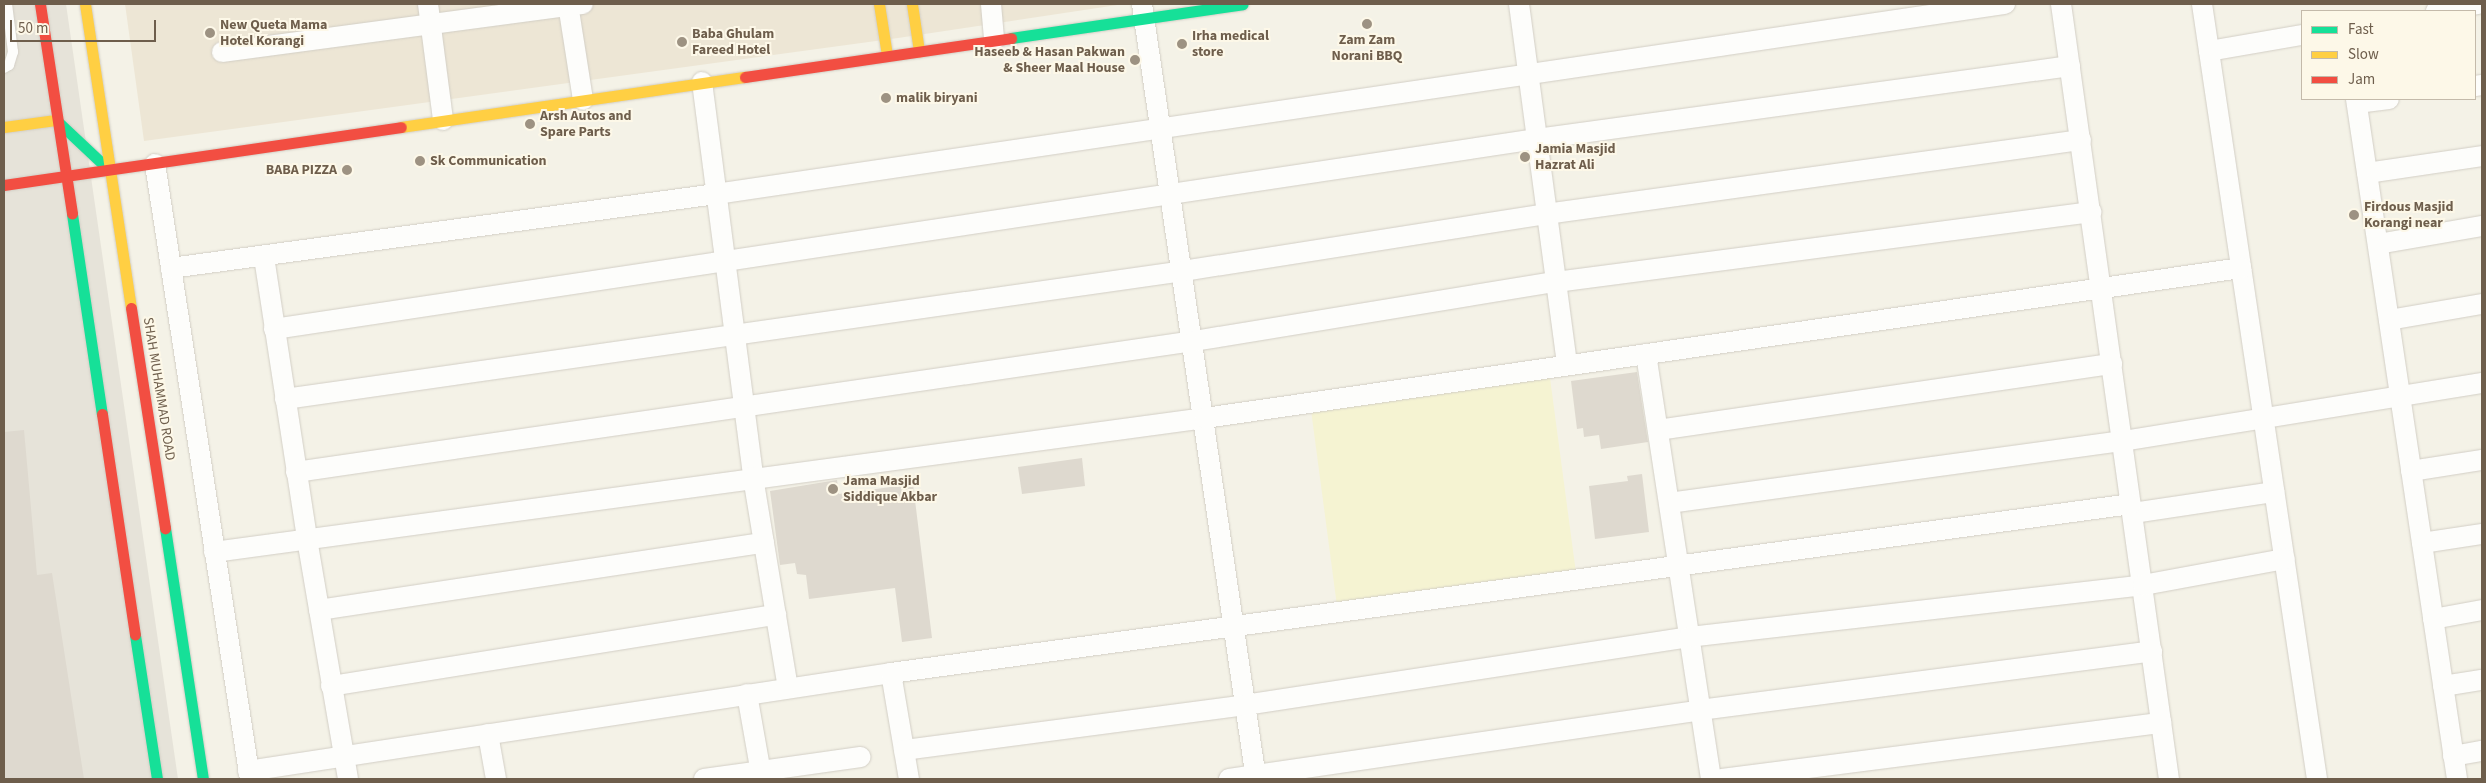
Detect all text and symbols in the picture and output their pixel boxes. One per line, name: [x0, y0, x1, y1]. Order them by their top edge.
scale bar: [12, 10, 159, 42]
legend: [2301, 10, 2476, 100]
place label: New Queta Mama Hotel Korangi: [220, 17, 327, 49]
text: 50 m: [18, 18, 48, 39]
marker: Zam Zam Norani BBQ: [1361, 18, 1373, 30]
text: Fast: [2348, 19, 2374, 40]
place label: Baba Ghulam Fareed Hotel: [692, 26, 774, 58]
marker: New Queta Mama Hotel Korangi: [204, 27, 216, 39]
place label: Irha medical store: [1192, 28, 1269, 60]
place label: Zam Zam Norani BBQ: [1332, 32, 1402, 64]
marker: Baba Ghulam Fareed Hotel: [676, 36, 688, 48]
marker: Irha medical store: [1176, 38, 1188, 50]
place label: Haseeb & Hasan Pakwan & Sheer Maal House: [974, 44, 1125, 76]
text: Slow: [2348, 44, 2379, 65]
marker: Haseeb & Hasan Pakwan & Sheer Maal House: [1129, 54, 1141, 66]
text: Jam: [2348, 69, 2375, 90]
place label: malik biryani: [896, 90, 978, 106]
marker: malik biryani: [880, 92, 892, 104]
place label: Arsh Autos and Spare Parts: [540, 108, 632, 140]
marker: Arsh Autos and Spare Parts: [524, 118, 536, 130]
place label: Jamia Masjid Hazrat Ali: [1535, 141, 1616, 174]
marker: Jamia Masjid Hazrat Ali: [1519, 151, 1531, 163]
place label: Sk Communication: [430, 153, 547, 169]
marker: Sk Communication: [414, 155, 426, 167]
place label: BABA PIZZA: [266, 162, 337, 178]
marker: BABA PIZZA: [341, 164, 353, 176]
place label: Firdous Masjid Korangi near: [2364, 199, 2453, 232]
marker: Firdous Masjid Korangi near: [2348, 209, 2360, 221]
street label: SHAH MUHAMMAD ROAD: [139, 316, 179, 462]
place label: Jama Masjid Siddique Akbar: [843, 473, 937, 506]
marker: Jama Masjid Siddique Akbar: [827, 483, 839, 495]

